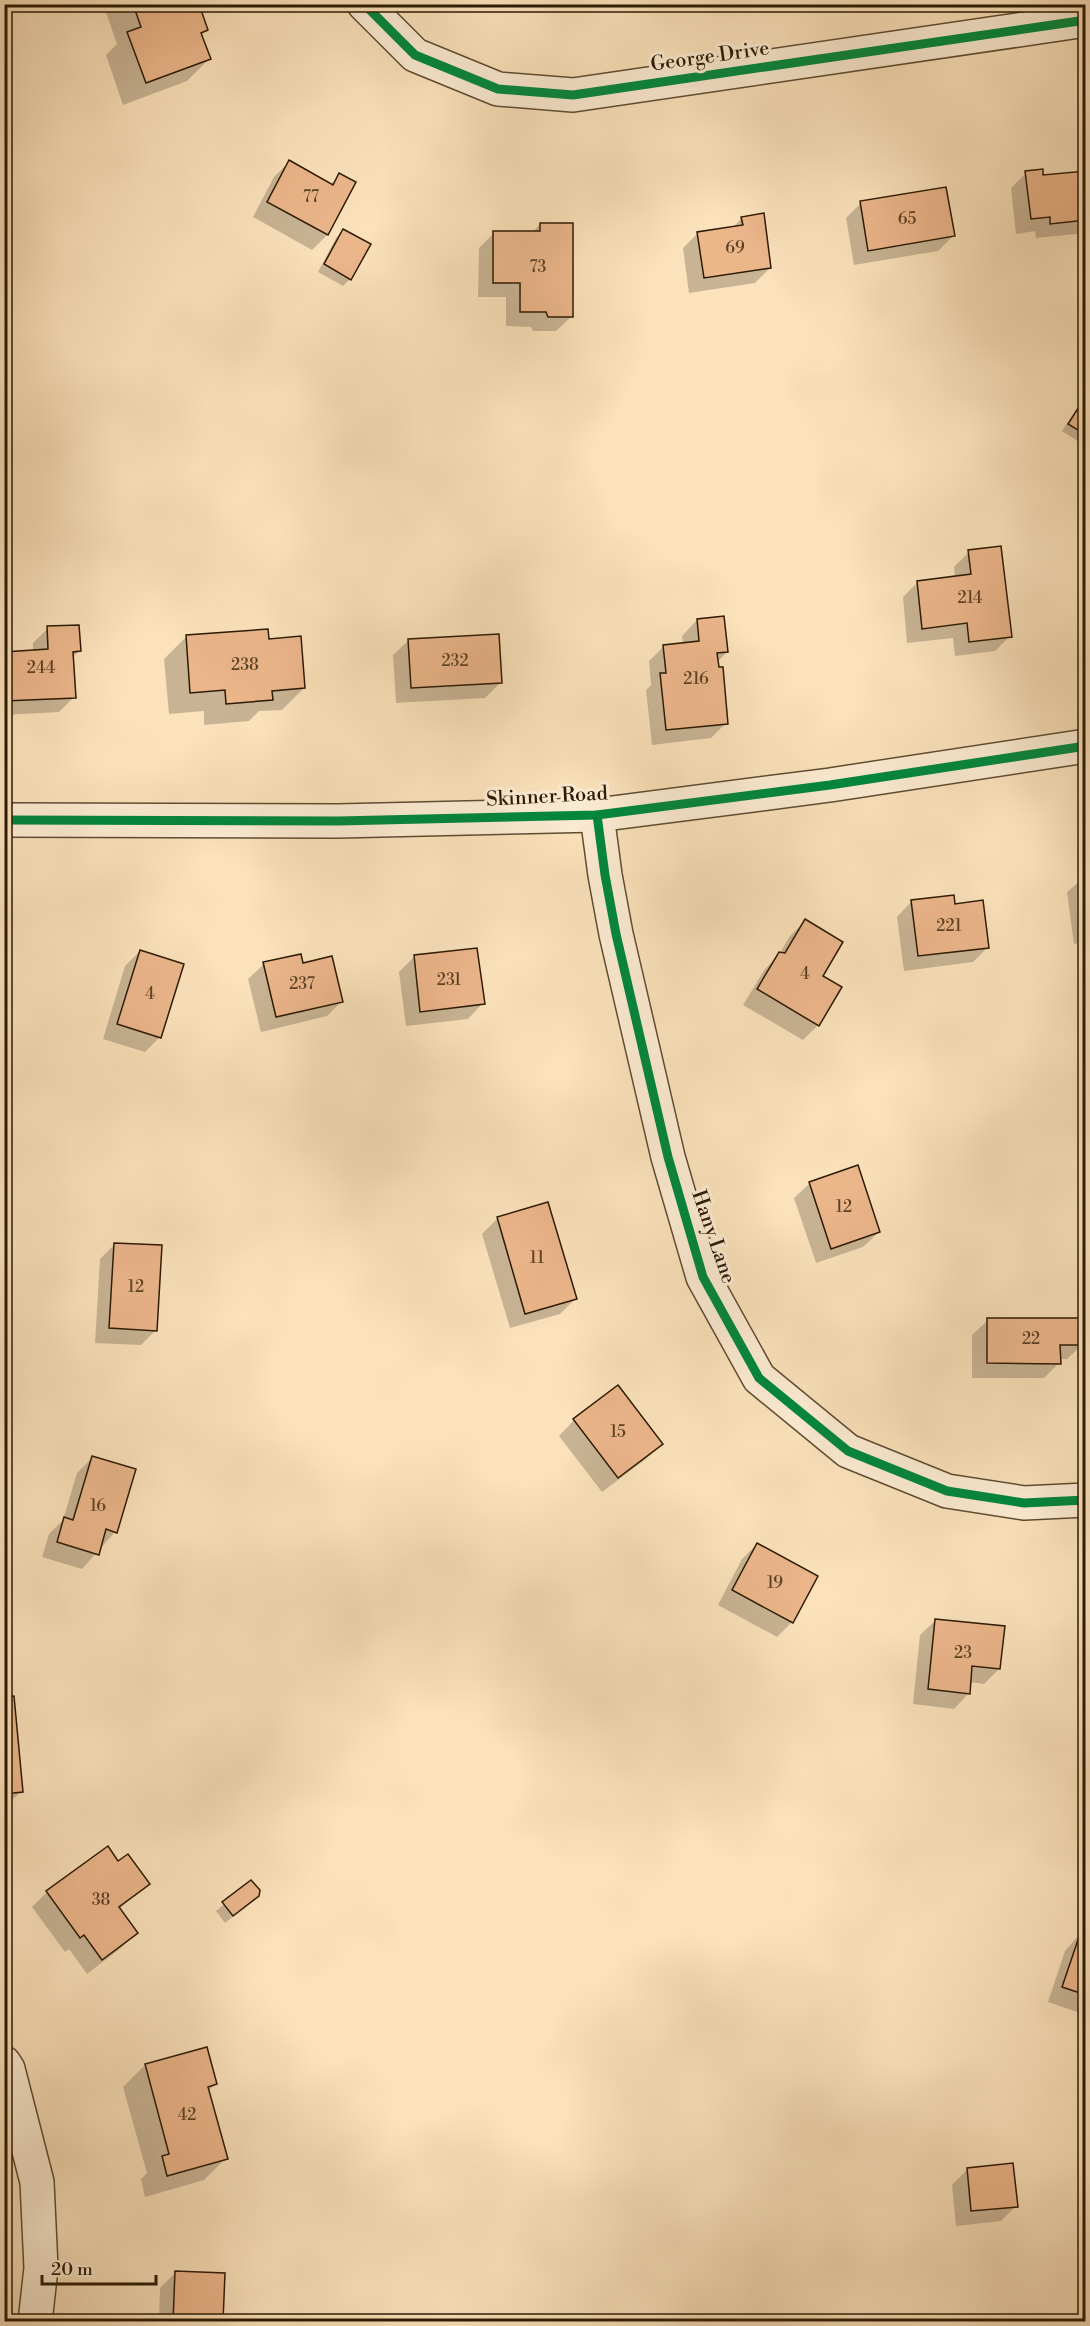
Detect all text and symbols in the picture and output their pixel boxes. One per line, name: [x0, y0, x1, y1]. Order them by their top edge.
street label: George Drive: [649, 36, 771, 78]
house number: 77: [303, 187, 319, 207]
house number: 65: [898, 209, 916, 229]
house number: 69: [725, 238, 745, 258]
house number: 73: [530, 257, 547, 277]
house number: 214: [957, 588, 983, 608]
house number: 232: [441, 651, 469, 671]
house number: 238: [231, 655, 259, 675]
house number: 244: [27, 658, 56, 678]
house number: 216: [683, 669, 709, 689]
street label: Skinner Road: [486, 781, 609, 813]
house number: 221: [936, 916, 962, 936]
house number: 4: [800, 964, 810, 984]
house number: 231: [437, 970, 461, 990]
house number: 237: [289, 974, 315, 994]
house number: 4: [145, 984, 155, 1004]
street label: Hany Lane: [685, 1187, 741, 1287]
house number: 12: [836, 1197, 852, 1217]
house number: 11: [530, 1248, 544, 1268]
house number: 12: [128, 1277, 144, 1297]
house number: 22: [1022, 1329, 1040, 1349]
house number: 15: [610, 1422, 626, 1442]
house number: 16: [90, 1496, 106, 1516]
house number: 19: [767, 1573, 783, 1593]
house number: 23: [954, 1643, 972, 1663]
house number: 38: [92, 1890, 111, 1910]
house number: 42: [178, 2105, 196, 2125]
scale bar: [42, 2248, 156, 2286]
text: 20 m: [51, 2258, 93, 2281]

